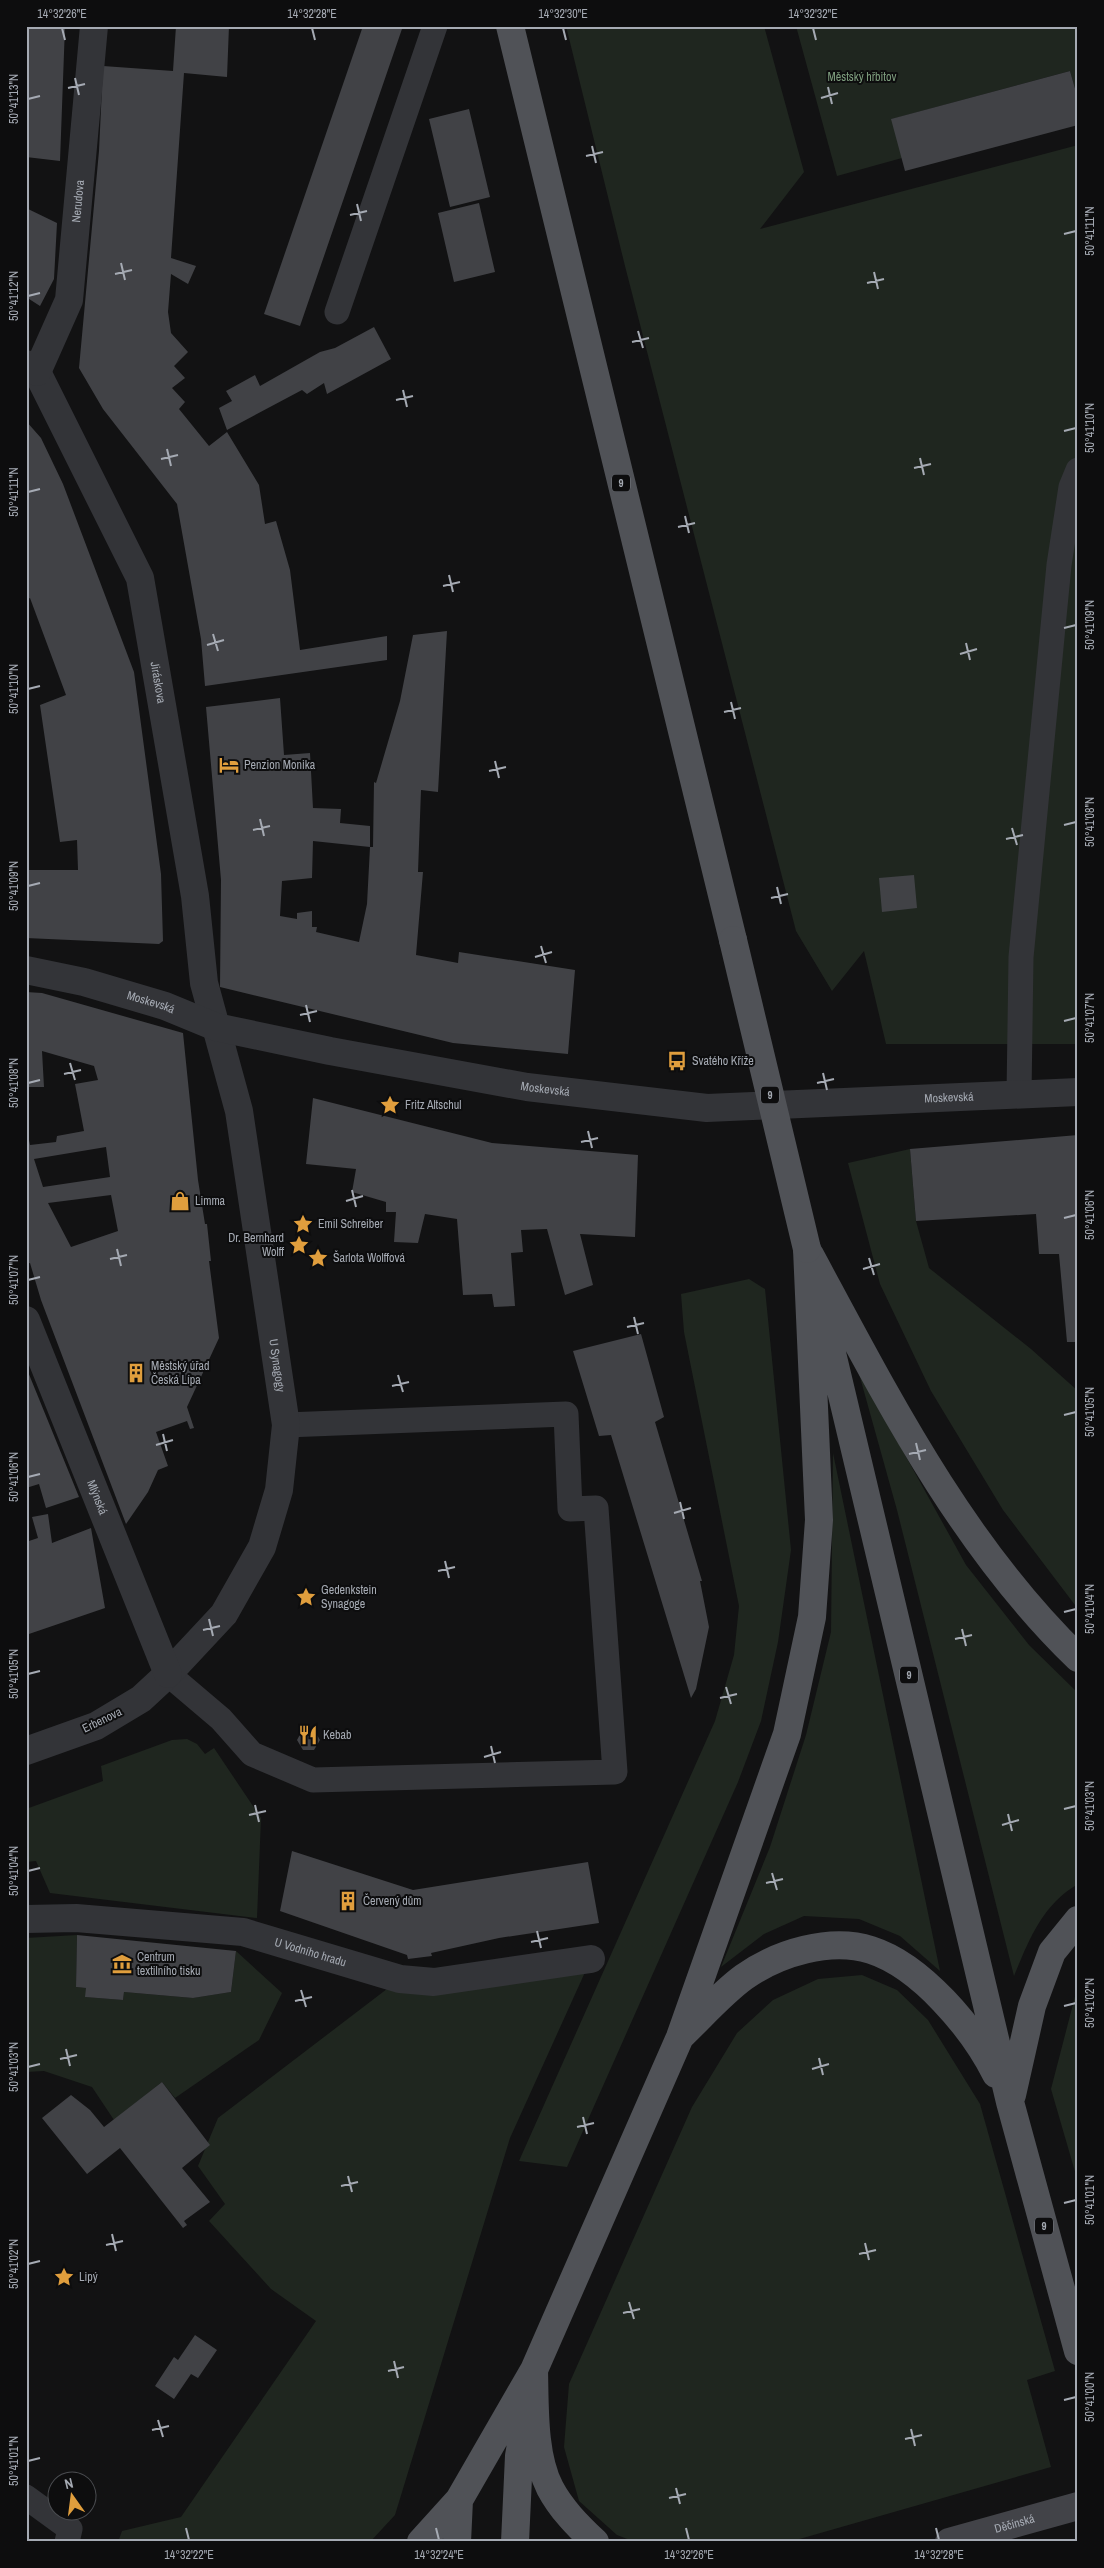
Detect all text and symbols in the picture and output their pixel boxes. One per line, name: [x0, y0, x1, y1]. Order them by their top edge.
text: 14°32'26"E: [37, 6, 87, 22]
text: 14°32'28"E: [287, 6, 337, 22]
text: 14°32'30"E: [538, 6, 588, 22]
text: 14°32'32"E: [788, 6, 838, 22]
park label: Městský hřbitov: [828, 69, 897, 85]
text: 50°41'13"N: [6, 74, 22, 124]
street label: Nerudova: [68, 179, 88, 223]
text: 50°41'11"N: [1082, 206, 1098, 256]
text: 50°41'12"N: [6, 271, 22, 321]
text: 50°41'10"N: [1082, 403, 1098, 453]
text: 50°41'11"N: [6, 467, 22, 517]
road number: 9: [612, 474, 630, 492]
text: 50°41'09"N: [1082, 600, 1098, 650]
street label: Jiráskova: [147, 660, 170, 705]
text: 50°41'10"N: [6, 664, 22, 714]
hotel icon: Penzion Monika: [218, 754, 240, 776]
place label: Penzion Monika: [244, 757, 316, 773]
text: 50°41'08"N: [1082, 797, 1098, 847]
text: 50°41'09"N: [6, 861, 22, 911]
street label: Moskevská: [125, 987, 178, 1017]
text: 50°41'07"N: [1082, 993, 1098, 1043]
bus stop icon: Svatého Kříže: [666, 1050, 688, 1072]
place label: Svatého Kříže: [692, 1053, 754, 1069]
text: 50°41'08"N: [6, 1058, 22, 1108]
street label: Moskevská: [519, 1078, 571, 1100]
road number: 9: [761, 1086, 779, 1104]
street label: Moskevská: [924, 1088, 974, 1107]
place icon: Fritz Altschul: [379, 1094, 401, 1116]
place label: Fritz Altschul: [405, 1097, 461, 1113]
shop icon: Limma: [169, 1190, 191, 1212]
text: 50°41'06"N: [1082, 1190, 1098, 1240]
place label: Limma: [195, 1193, 226, 1209]
place icon: Emil Schreiber: [292, 1213, 314, 1235]
place label: Emil Schreiber: [318, 1216, 384, 1232]
place label: Dr. Bernhard Wolff: [228, 1230, 285, 1260]
place icon: Dr. Bernhard Wolff: [288, 1234, 310, 1256]
place icon: Šarlota Wolffová: [307, 1247, 329, 1269]
place label: Šarlota Wolffová: [333, 1250, 405, 1266]
text: 50°41'07"N: [6, 1255, 22, 1305]
street label: U Synagogy: [265, 1338, 289, 1393]
place label: Městský úřad Česká Lípa: [151, 1358, 210, 1388]
building icon: Městský úřad Česká Lípa: [125, 1362, 147, 1384]
text: 50°41'05"N: [1082, 1387, 1098, 1437]
text: 50°41'06"N: [6, 1452, 22, 1502]
street label: Mlýnská: [83, 1478, 111, 1517]
place label: Gedenkstein Synagoge: [321, 1582, 377, 1612]
text: 50°41'04"N: [1082, 1584, 1098, 1634]
place icon: Gedenkstein Synagoge: [295, 1586, 317, 1608]
text: 50°41'05"N: [6, 1649, 22, 1699]
road number: 9: [900, 1666, 918, 1684]
street label: Erbenova: [80, 1703, 125, 1736]
restaurant icon: Kebab: [297, 1724, 319, 1746]
place label: Kebab: [323, 1727, 351, 1743]
text: 50°41'03"N: [1082, 1781, 1098, 1831]
text: 50°41'04"N: [6, 1846, 22, 1896]
building icon: Červený dům: [337, 1890, 359, 1912]
place label: Červený dům: [363, 1893, 422, 1909]
street label: U Vodního hradu: [273, 1934, 348, 1970]
place label: Centrum textilního tisku: [137, 1949, 200, 1979]
museum icon: Centrum textilního tisku: [111, 1953, 133, 1975]
text: 50°41'02"N: [1082, 1978, 1098, 2028]
text: 50°41'03"N: [6, 2042, 22, 2092]
text: 50°41'01"N: [1082, 2175, 1098, 2225]
road number: 9: [1035, 2218, 1053, 2234]
text: 50°41'02"N: [6, 2239, 22, 2289]
place icon: Lipý: [53, 2266, 75, 2288]
place label: Lipý: [79, 2269, 98, 2285]
text: 50°41'00"N: [1082, 2372, 1098, 2422]
text: 50°41'01"N: [6, 2436, 22, 2486]
north arrow: [48, 2470, 98, 2520]
text: N: [63, 2474, 75, 2493]
street label: Děčínská: [993, 2510, 1037, 2537]
text: 14°32'22"E: [164, 2547, 214, 2563]
text: 14°32'24"E: [414, 2547, 464, 2563]
text: 14°32'26"E: [664, 2547, 714, 2563]
text: 14°32'28"E: [914, 2547, 964, 2563]

